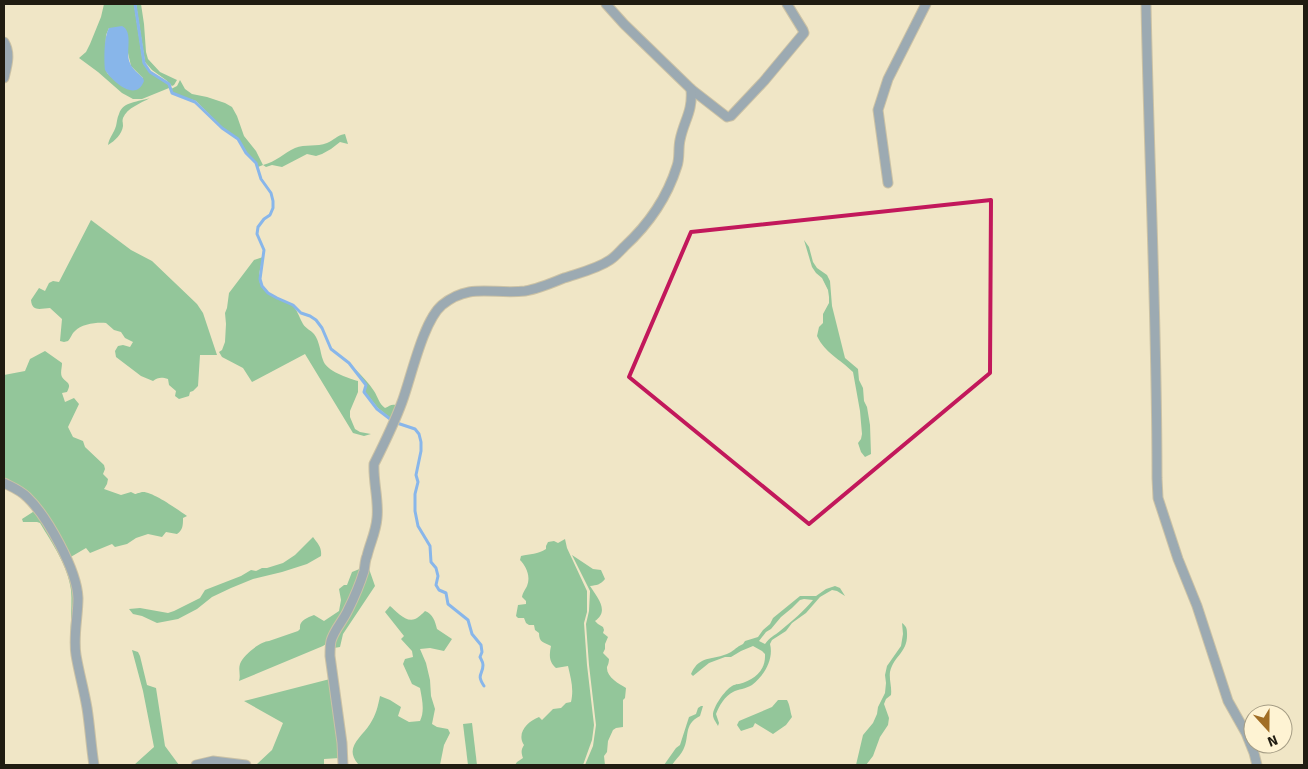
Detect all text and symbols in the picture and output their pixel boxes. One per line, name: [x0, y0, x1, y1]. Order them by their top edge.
north arrow: [1243, 704, 1293, 754]
text: N: [1265, 731, 1280, 750]

